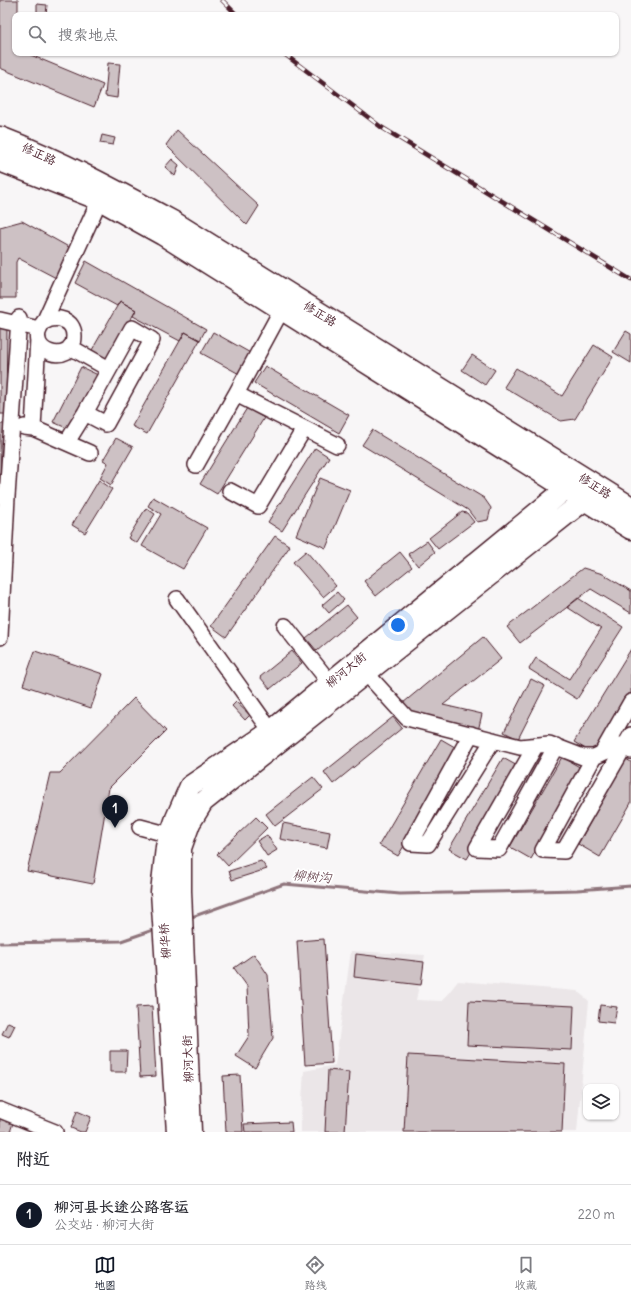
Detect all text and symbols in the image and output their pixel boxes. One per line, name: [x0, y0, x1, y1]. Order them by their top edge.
search box: [12, 12, 619, 56]
icon: search: [26, 23, 48, 45]
text: 搜索地点: [58, 25, 118, 44]
street label: 修正路: [20, 139, 59, 168]
street label: 修正路: [301, 298, 340, 329]
street label: 修正路: [576, 469, 614, 502]
your location: [388, 615, 408, 635]
street label: 柳河大街: [322, 649, 369, 691]
pin: 1: [102, 795, 128, 828]
water label: 柳树沟: [292, 866, 333, 887]
street label: 柳华桥: [156, 922, 173, 960]
street label: 柳河大街: [179, 1035, 196, 1083]
map controls: [583, 1084, 619, 1120]
button: layers: [583, 1084, 619, 1120]
text: 附近: [16, 1148, 50, 1170]
text: 柳河县长途公路客运: [54, 1197, 189, 1216]
text: 1: [26, 1206, 32, 1223]
text: 220 m: [578, 1206, 615, 1223]
text: 公交站 · 柳河大街: [54, 1216, 154, 1233]
tab: 地图: [94, 1254, 116, 1292]
tab: 路线: [304, 1254, 326, 1292]
tab: 收藏: [515, 1254, 537, 1292]

